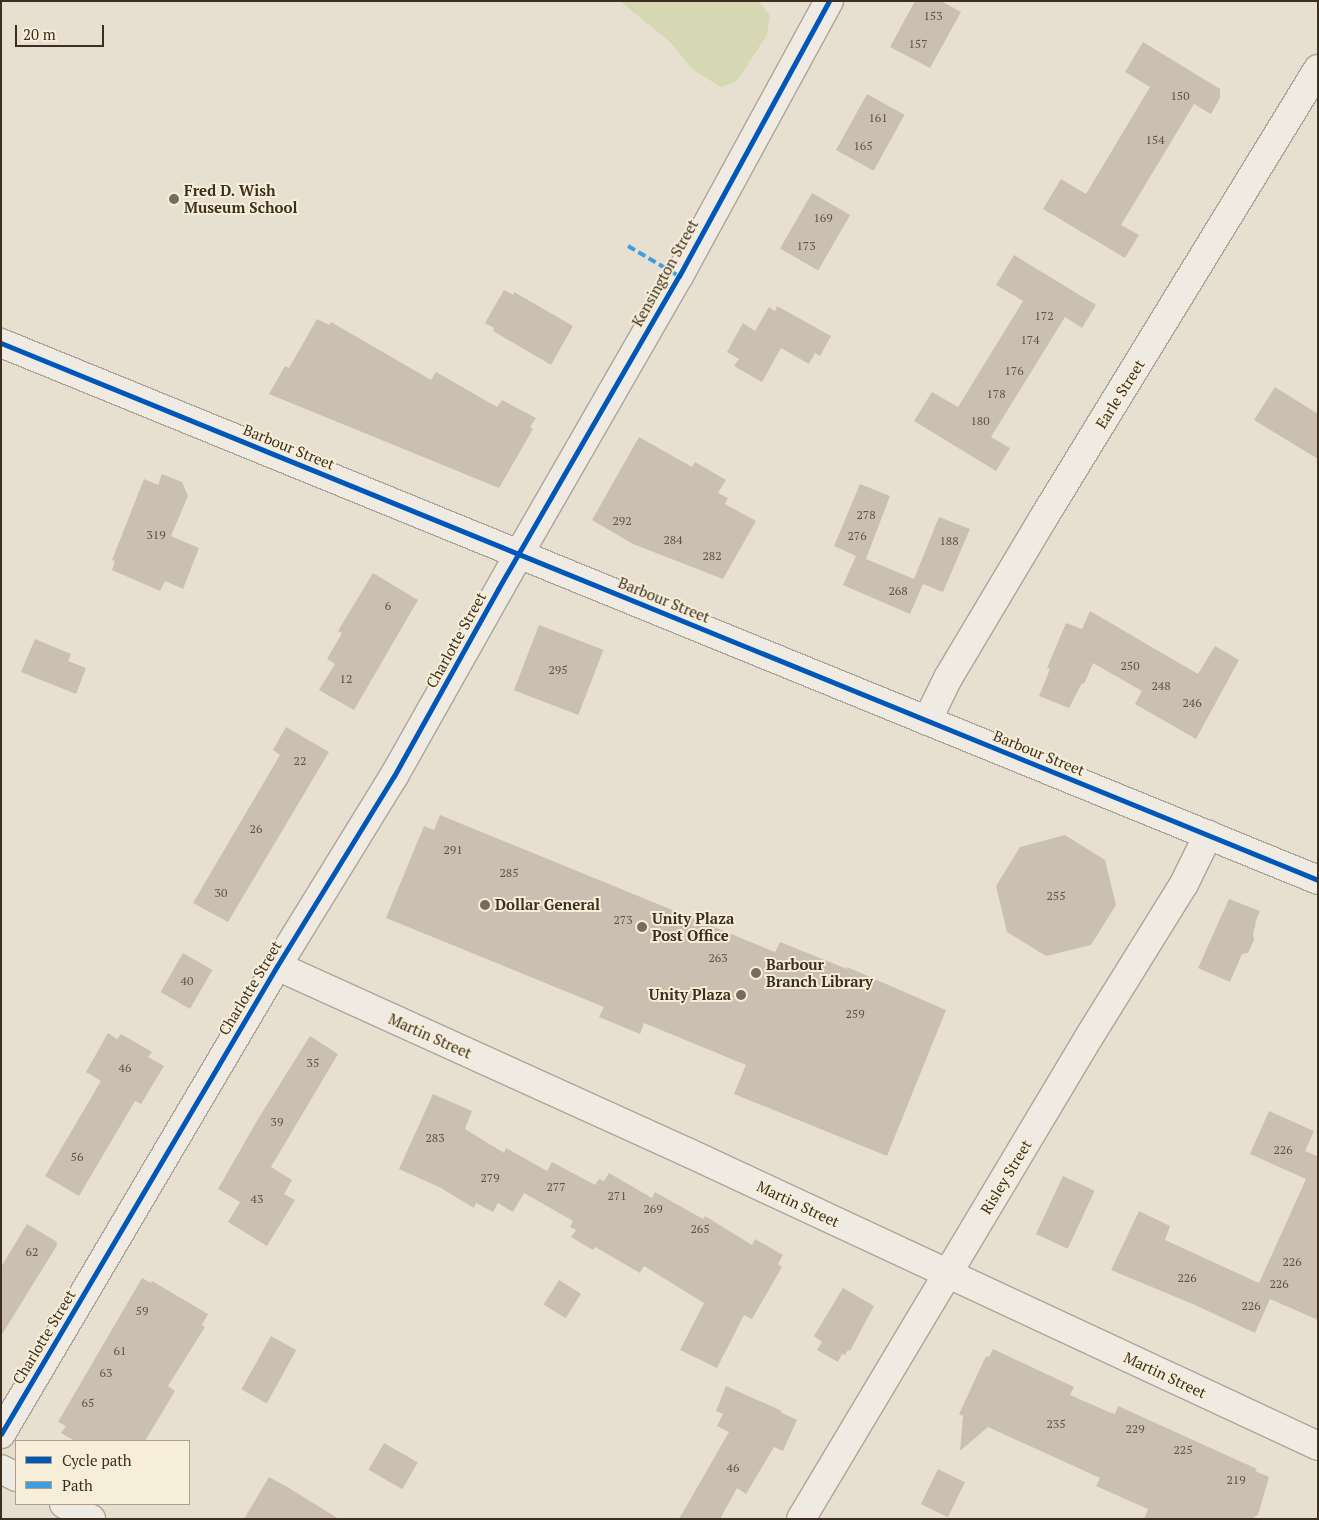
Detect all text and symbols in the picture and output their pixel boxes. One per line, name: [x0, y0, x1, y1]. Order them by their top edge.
house number: 153: [923, 9, 943, 23]
scale bar: [18, 15, 106, 47]
text: 20 m: [23, 24, 56, 44]
house number: 157: [908, 37, 928, 51]
house number: 150: [1170, 89, 1190, 103]
house number: 161: [868, 111, 888, 125]
house number: 154: [1145, 133, 1165, 147]
house number: 165: [853, 139, 873, 153]
place label: Fred D. Wish Museum School: [184, 181, 297, 216]
marker: Fred D. Wish Museum School: [168, 193, 180, 205]
house number: 169: [813, 211, 833, 225]
street label: Kensington Street: [628, 216, 702, 330]
house number: 173: [796, 239, 816, 253]
house number: 172: [1034, 309, 1054, 323]
house number: 174: [1020, 333, 1040, 347]
street label: Earle Street: [1092, 356, 1148, 432]
house number: 176: [1004, 364, 1024, 378]
house number: 178: [986, 387, 1006, 401]
house number: 180: [970, 414, 990, 428]
street label: Barbour Street: [241, 420, 337, 474]
house number: 278: [856, 508, 876, 522]
house number: 292: [612, 514, 632, 528]
house number: 319: [146, 528, 166, 542]
house number: 276: [847, 529, 867, 543]
house number: 284: [663, 533, 683, 547]
house number: 188: [939, 534, 959, 548]
house number: 282: [702, 549, 722, 563]
street label: Barbour Street: [616, 573, 712, 627]
house number: 268: [888, 584, 908, 598]
street label: Charlotte Street: [422, 589, 490, 691]
house number: 6: [385, 599, 391, 613]
house number: 250: [1120, 659, 1140, 673]
house number: 295: [548, 663, 568, 677]
house number: 12: [340, 672, 352, 686]
house number: 248: [1151, 679, 1171, 693]
house number: 246: [1182, 696, 1202, 710]
street label: Barbour Street: [991, 726, 1087, 780]
house number: 22: [294, 754, 306, 768]
house number: 26: [250, 822, 262, 836]
house number: 291: [443, 843, 463, 857]
house number: 285: [499, 866, 519, 880]
house number: 30: [215, 886, 227, 900]
house number: 255: [1046, 889, 1066, 903]
place label: Dollar General: [495, 896, 600, 914]
marker: Dollar General: [479, 899, 491, 911]
place label: Unity Plaza Post Office: [652, 909, 734, 944]
house number: 273: [613, 913, 633, 927]
marker: Unity Plaza Post Office: [636, 921, 648, 933]
street label: Charlotte Street: [215, 938, 285, 1038]
house number: 263: [708, 951, 728, 965]
place label: Barbour Branch Library: [766, 955, 873, 990]
marker: Barbour Branch Library: [750, 967, 762, 979]
house number: 40: [181, 974, 193, 988]
place label: Unity Plaza: [649, 986, 731, 1004]
marker: Unity Plaza: [735, 989, 747, 1001]
house number: 259: [845, 1007, 865, 1021]
street label: Martin Street: [386, 1010, 474, 1062]
house number: 35: [307, 1056, 319, 1070]
house number: 46: [119, 1061, 131, 1075]
house number: 39: [271, 1115, 283, 1129]
house number: 283: [425, 1131, 445, 1145]
street label: Risley Street: [977, 1137, 1035, 1217]
house number: 226: [1273, 1143, 1293, 1157]
house number: 56: [71, 1150, 83, 1164]
house number: 279: [480, 1171, 500, 1185]
street label: Martin Street: [754, 1177, 842, 1231]
house number: 277: [546, 1180, 566, 1194]
house number: 271: [607, 1189, 627, 1203]
house number: 43: [251, 1192, 263, 1206]
house number: 269: [643, 1202, 663, 1216]
house number: 265: [690, 1222, 710, 1236]
house number: 62: [26, 1245, 38, 1259]
house number: 226: [1282, 1255, 1302, 1269]
house number: 226: [1177, 1271, 1197, 1285]
house number: 226: [1269, 1277, 1289, 1291]
street label: Charlotte Street: [9, 1287, 79, 1387]
house number: 226: [1241, 1299, 1261, 1313]
house number: 59: [136, 1304, 148, 1318]
house number: 61: [114, 1344, 126, 1358]
street label: Martin Street: [1121, 1348, 1209, 1402]
house number: 63: [100, 1366, 112, 1380]
house number: 65: [82, 1396, 94, 1410]
house number: 235: [1046, 1417, 1066, 1431]
house number: 229: [1125, 1422, 1145, 1436]
legend: [15, 1440, 190, 1505]
house number: 225: [1173, 1443, 1193, 1457]
text: Cycle path: [62, 1450, 132, 1470]
house number: 46: [727, 1461, 739, 1475]
house number: 219: [1226, 1473, 1246, 1487]
text: Path: [62, 1475, 93, 1495]

